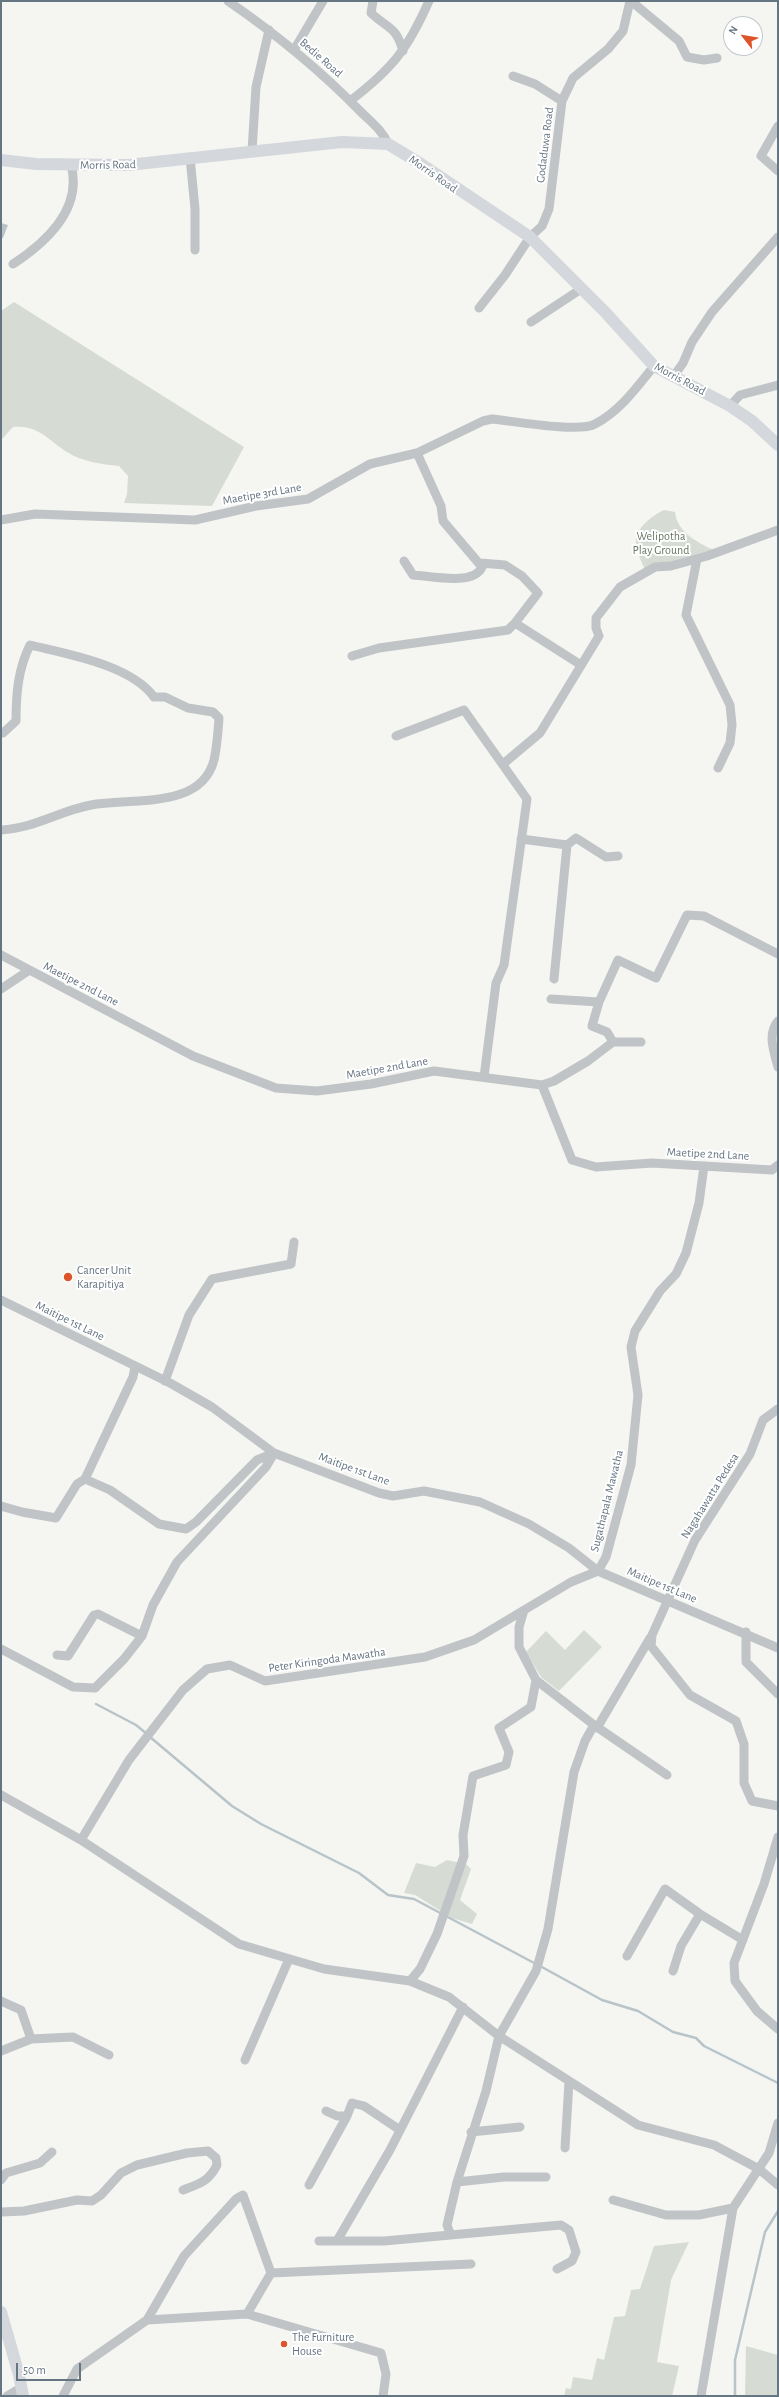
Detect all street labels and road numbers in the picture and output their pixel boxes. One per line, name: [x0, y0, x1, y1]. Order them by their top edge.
street label: Bedie Road: [297, 35, 345, 81]
street label: Godaduwa Road: [533, 106, 557, 184]
street label: Morris Road: [406, 152, 460, 196]
street label: Morris Road: [80, 157, 136, 173]
street label: Morris Road: [652, 360, 708, 398]
street label: Maetipe 3rd Lane: [221, 480, 303, 508]
street label: Maetipe 2nd Lane: [41, 959, 121, 1009]
street label: Maetipe 2nd Lane: [345, 1054, 429, 1082]
street label: Maetipe 2nd Lane: [666, 1145, 750, 1163]
street label: Maitipe 1st Lane: [33, 1298, 107, 1344]
street label: Maitipe 1st Lane: [316, 1449, 392, 1489]
street label: Sugathapala Mawatha: [587, 1449, 627, 1553]
street label: Nagahawatta Pedesa: [678, 1451, 742, 1541]
street label: Maitipe 1st Lane: [625, 1564, 699, 1606]
street label: Peter Kiringoda Mawatha: [268, 1645, 386, 1675]

